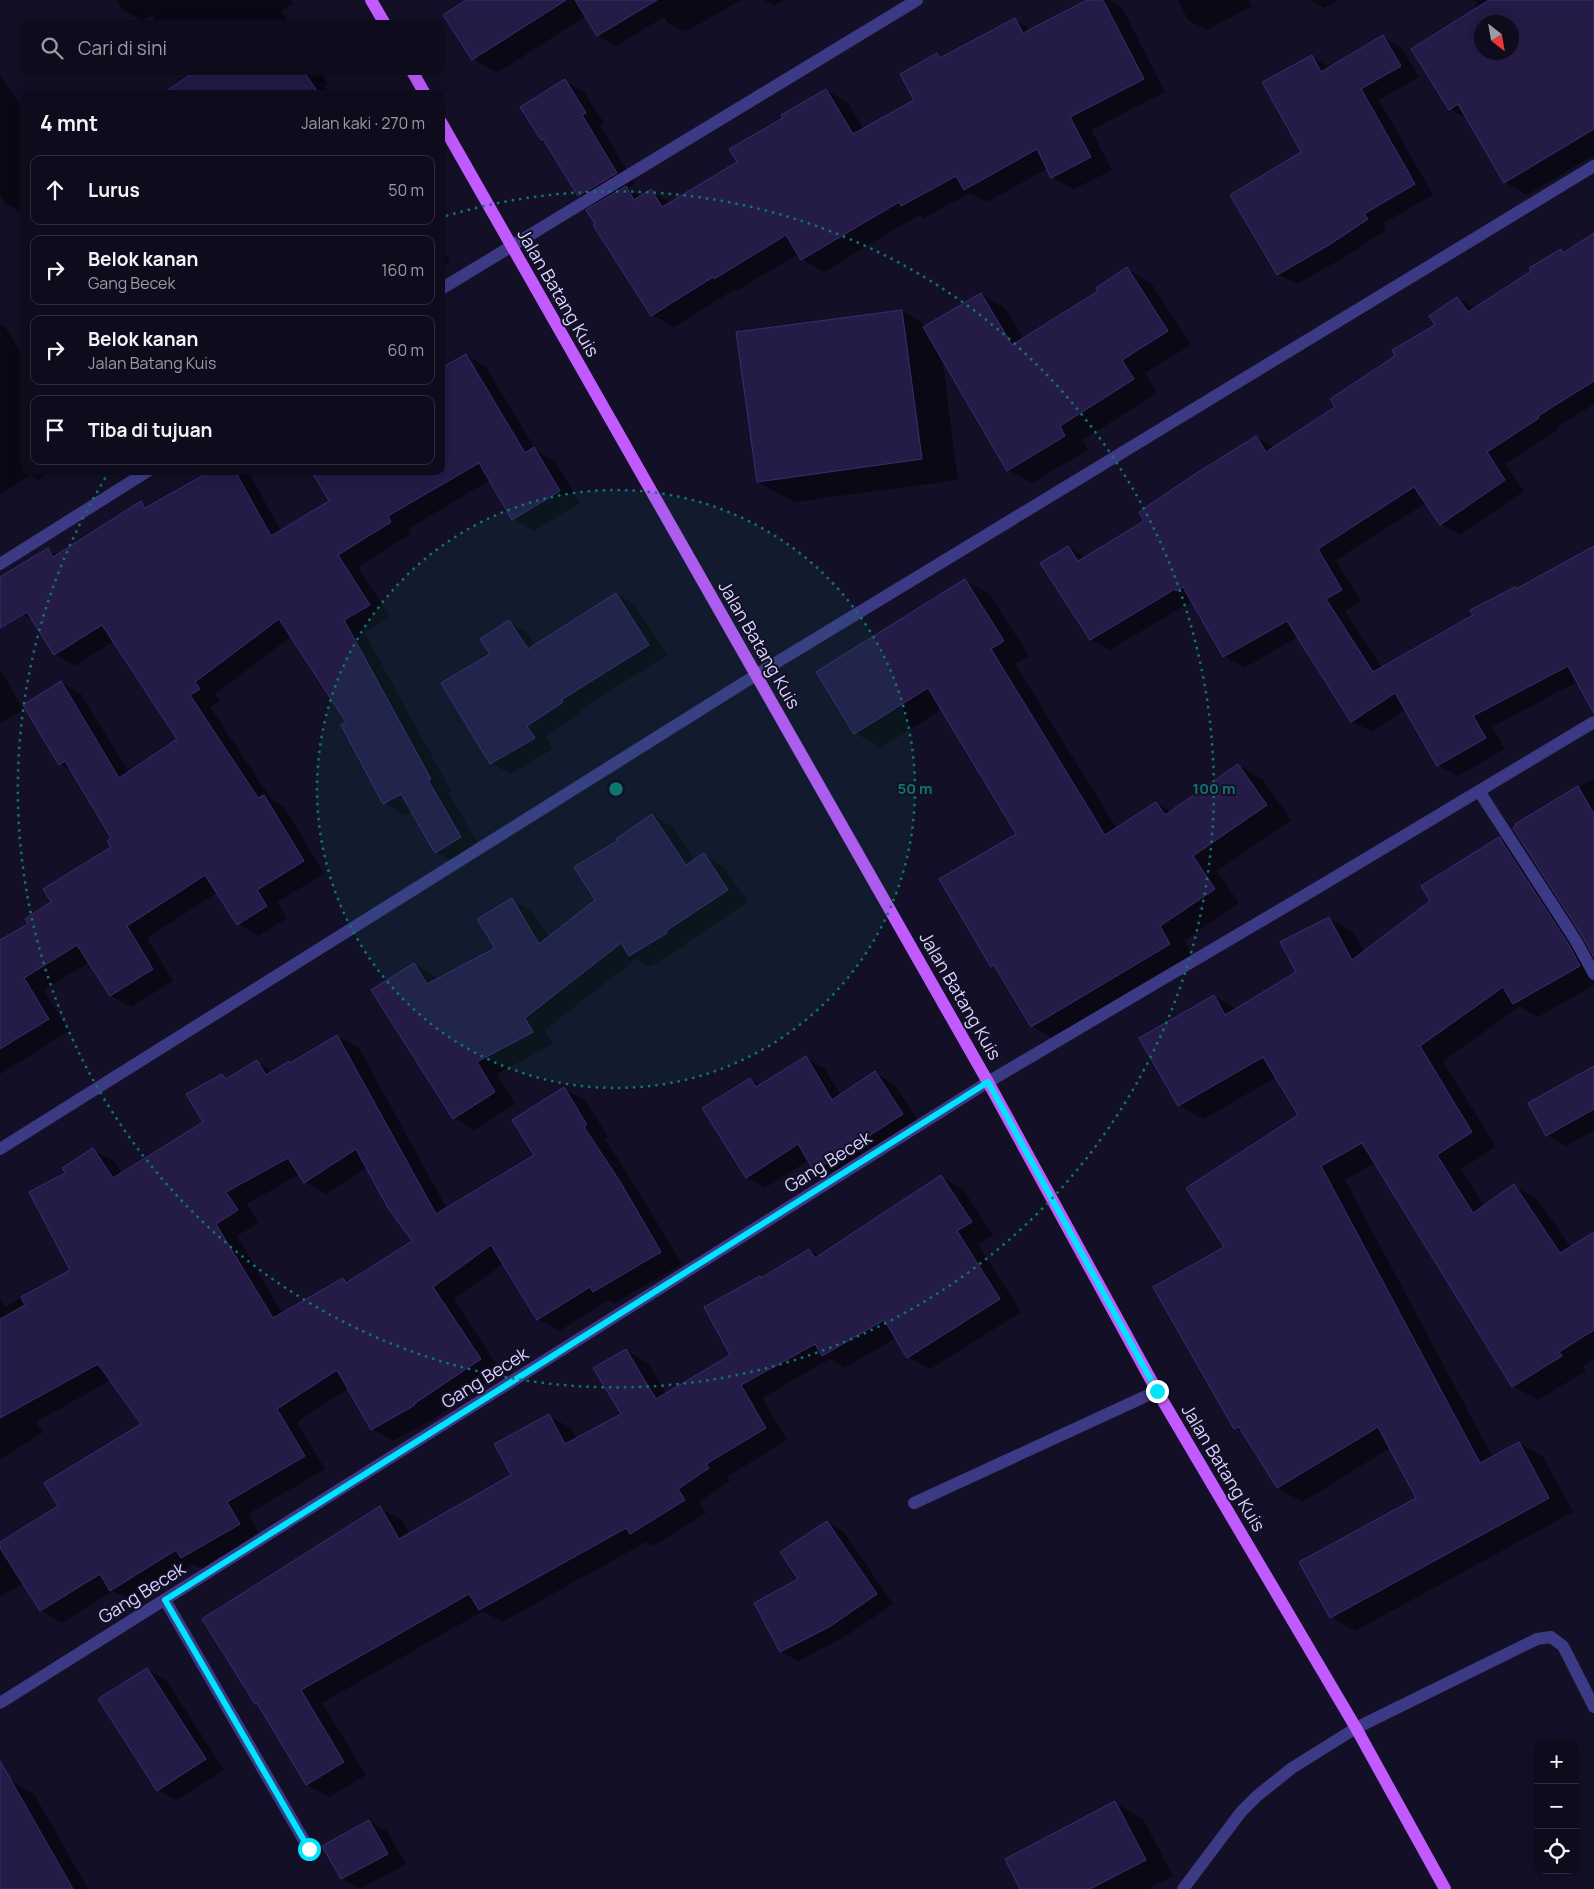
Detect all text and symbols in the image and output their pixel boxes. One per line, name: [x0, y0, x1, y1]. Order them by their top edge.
north arrow: [1474, 15, 1519, 60]
search box: [20, 20, 445, 75]
icon: search: [38, 34, 66, 62]
text: Cari di sini: [78, 35, 167, 61]
text: 4 mnt: [40, 109, 98, 137]
text: Jalan kaki · 270 m: [301, 112, 425, 134]
icon: ahead: [41, 176, 69, 204]
text: Lurus: [88, 177, 140, 203]
text: 50 m: [388, 179, 424, 201]
street label: Jalan Batang Kuis: [512, 224, 605, 361]
text: Belok kanan: [88, 246, 198, 272]
icon: right: [41, 256, 69, 284]
text: 160 m: [381, 259, 424, 281]
text: Gang Becek: [88, 272, 175, 294]
text: Belok kanan: [88, 326, 198, 352]
icon: right: [41, 336, 69, 364]
text: 60 m: [388, 339, 424, 361]
text: Jalan Batang Kuis: [88, 352, 216, 374]
icon: arrive: [41, 416, 69, 444]
text: Tiba di tujuan: [88, 417, 212, 443]
street label: Jalan Batang Kuis: [713, 576, 806, 713]
text: 50 m: [897, 778, 933, 799]
text: 100 m: [1193, 778, 1235, 799]
centre of rings: [607, 780, 625, 798]
street label: Jalan Batang Kuis: [914, 927, 1007, 1064]
street label: Gang Becek: [779, 1124, 876, 1197]
street label: Gang Becek: [436, 1340, 533, 1413]
route end: [1146, 1380, 1169, 1403]
street label: Jalan Batang Kuis: [1176, 1399, 1271, 1536]
street label: Gang Becek: [93, 1555, 190, 1628]
map controls: [1534, 1739, 1579, 1874]
button: +: [1534, 1739, 1579, 1784]
button: −: [1534, 1784, 1579, 1829]
button: locate: [1534, 1829, 1579, 1874]
route start: [298, 1838, 321, 1861]

